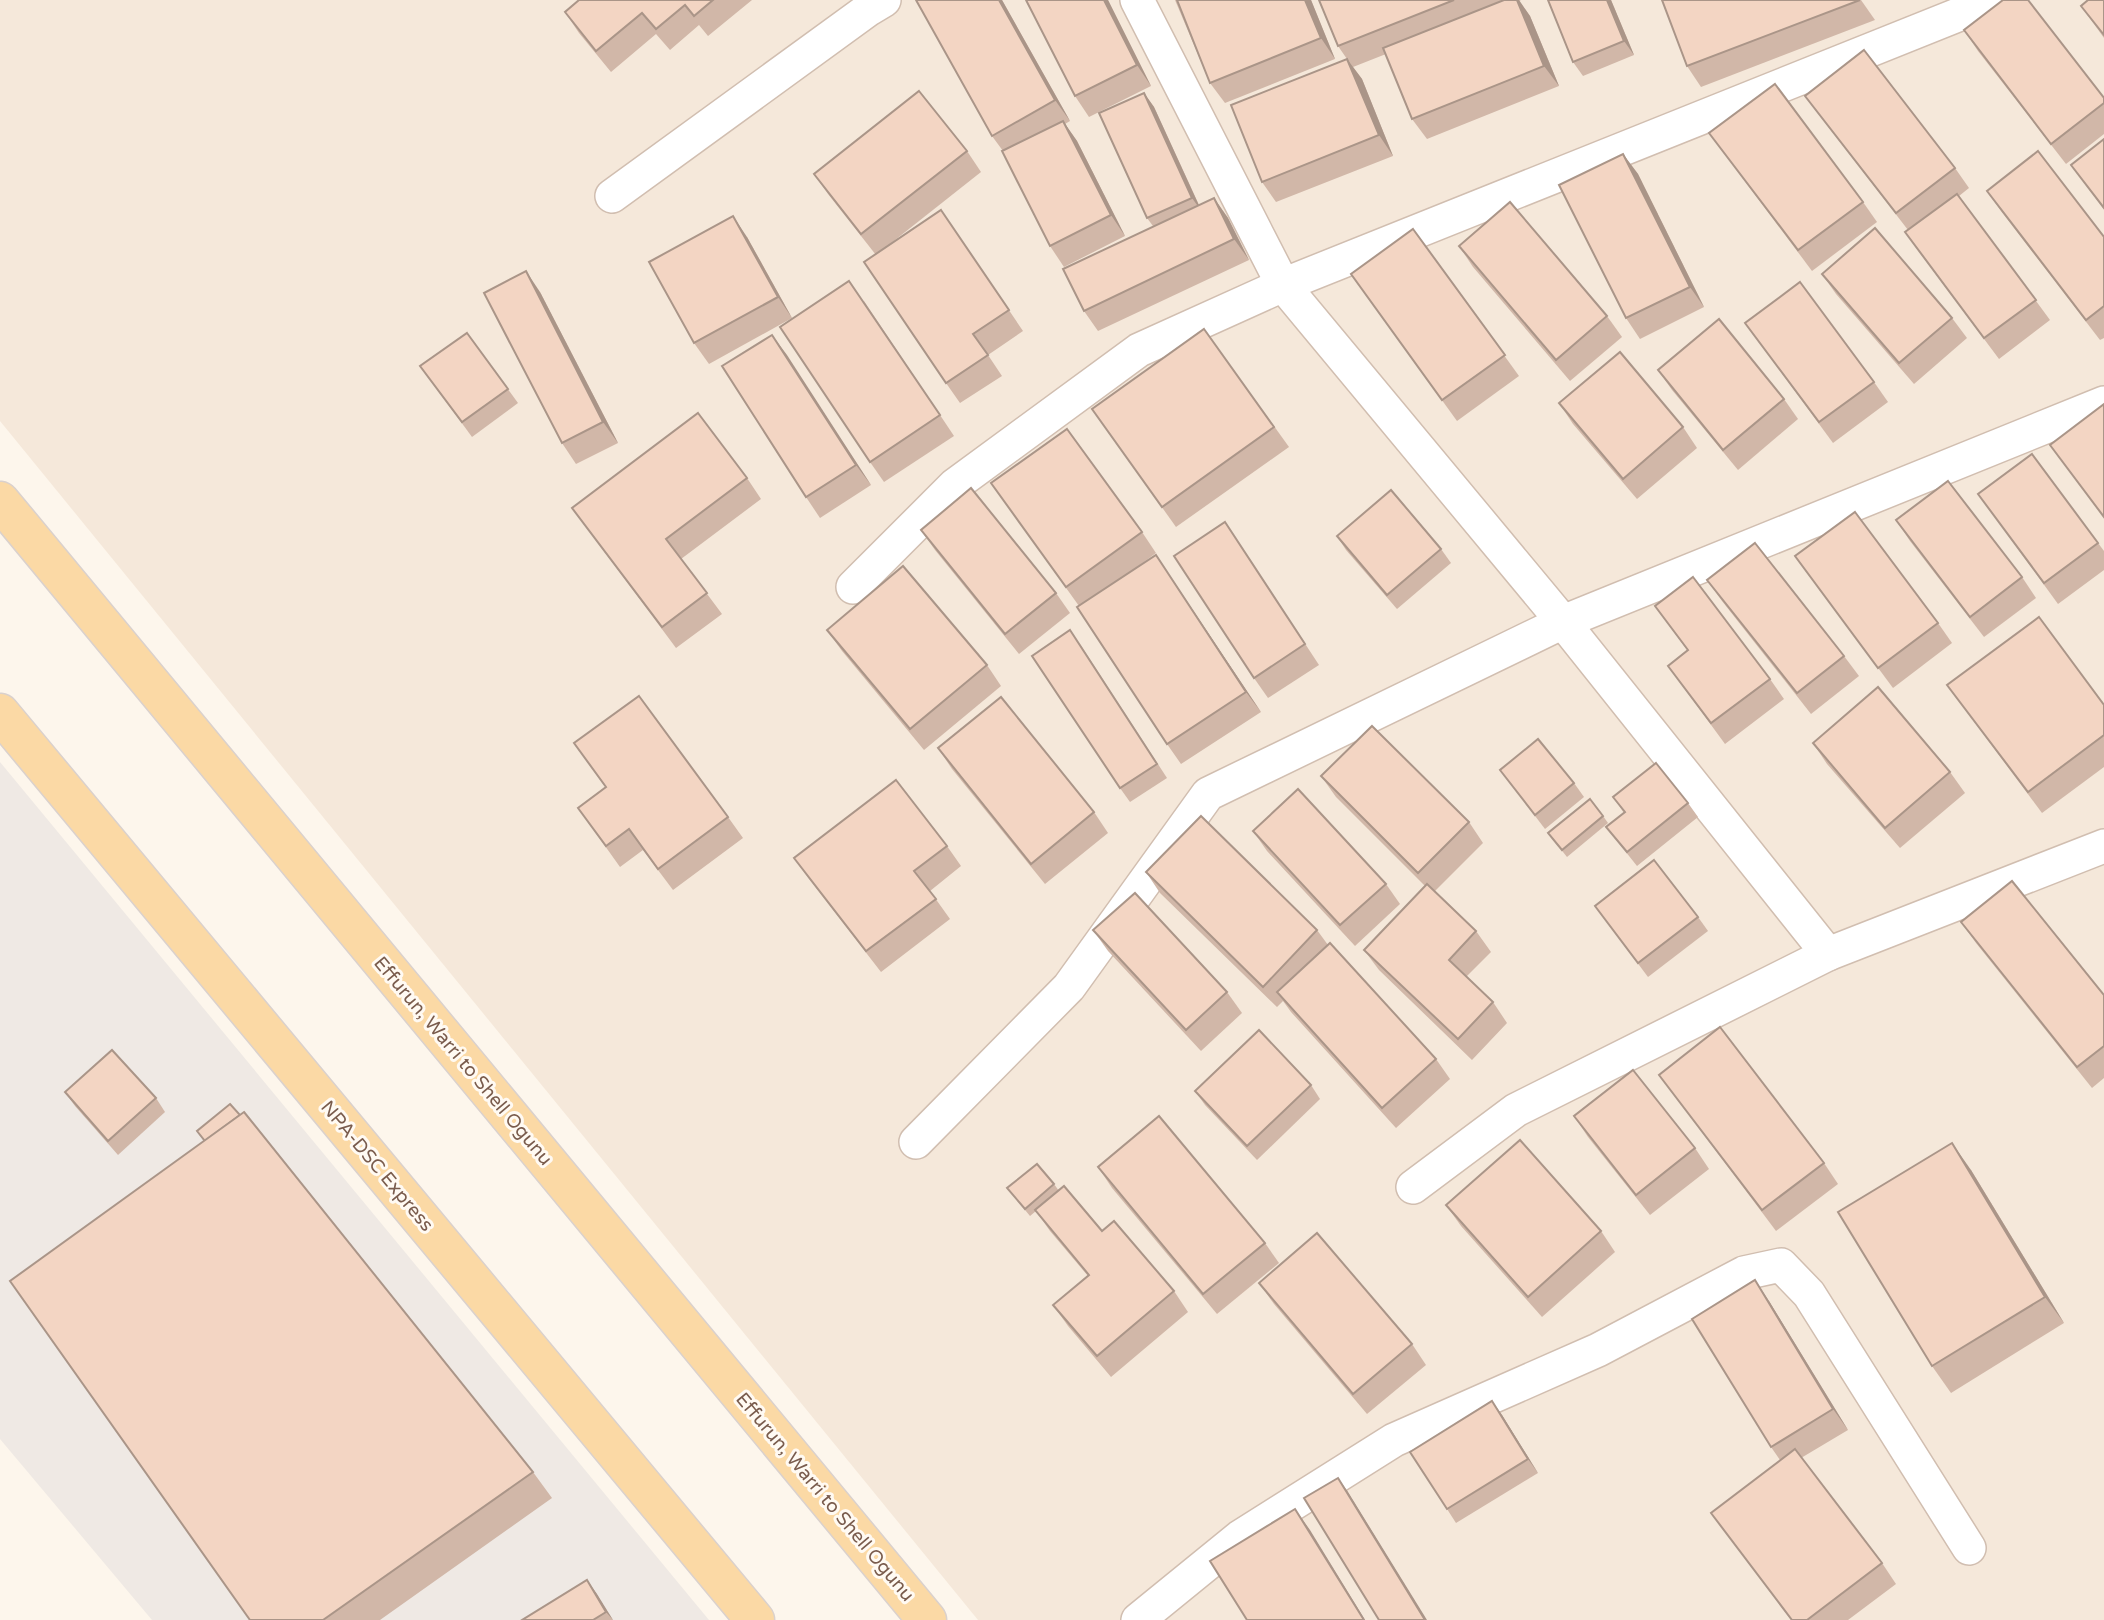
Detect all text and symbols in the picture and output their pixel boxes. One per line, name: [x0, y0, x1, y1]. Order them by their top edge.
street label: Effurun, Warri to Shell Ogunu: [369, 952, 557, 1170]
street label: NPA-DSC Express: [316, 1096, 438, 1236]
street label: Effurun, Warri to Shell Ogunu: [731, 1388, 919, 1606]

